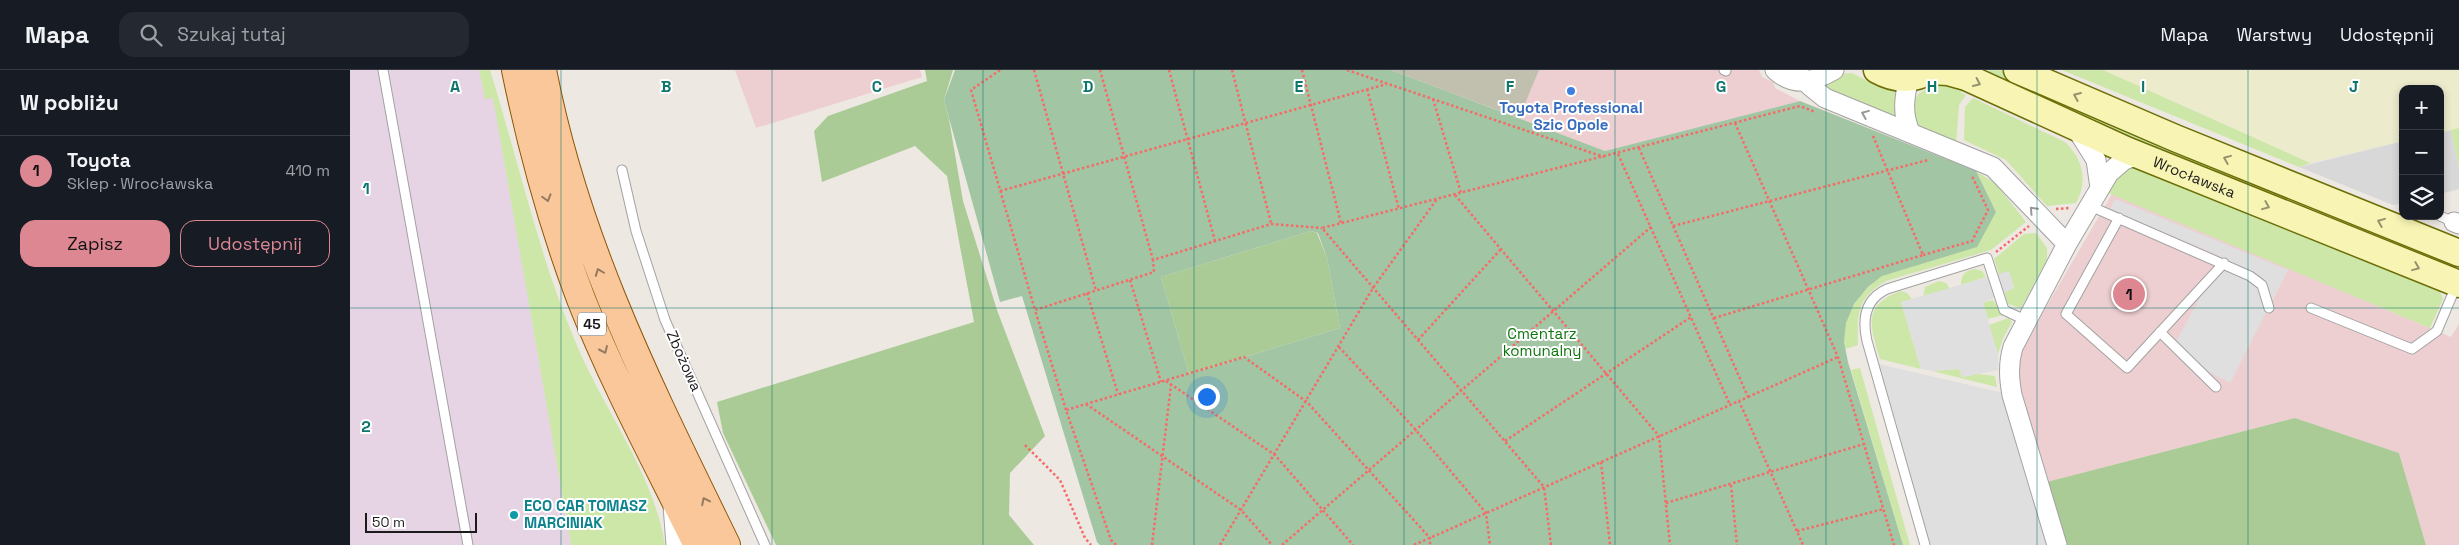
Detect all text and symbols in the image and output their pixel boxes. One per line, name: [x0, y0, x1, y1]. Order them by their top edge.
search box: [119, 12, 469, 57]
text: Mapa: [25, 19, 89, 50]
icon: search: [137, 21, 165, 49]
text: Szukaj tutaj: [177, 22, 286, 47]
text: Mapa: [2161, 23, 2208, 46]
text: Warstwy: [2236, 23, 2312, 46]
text: Udostępnij: [2340, 23, 2434, 46]
text: A: [450, 76, 460, 97]
text: B: [661, 76, 671, 97]
text: C: [872, 76, 882, 97]
text: D: [1083, 76, 1093, 97]
text: E: [1295, 76, 1304, 97]
text: F: [1506, 76, 1515, 97]
text: G: [1716, 76, 1726, 97]
text: H: [1927, 76, 1937, 97]
one-way arrow: [1972, 76, 1981, 87]
text: I: [2141, 76, 2145, 97]
text: J: [2349, 76, 2359, 97]
marker: Toyota Professional Szic Opole: [1565, 85, 1577, 97]
map controls: [2399, 85, 2444, 220]
button: +: [2399, 85, 2444, 130]
text: W pobliżu: [20, 89, 119, 116]
one-way arrow: [2074, 92, 2082, 102]
place label: Toyota Professional Szic Opole: [1499, 98, 1643, 134]
one-way arrow: [1861, 109, 1870, 120]
button: −: [2399, 130, 2444, 175]
text: Toyota: [67, 148, 131, 173]
street label: Wrocławska: [2150, 152, 2239, 202]
one-way arrow: [2223, 155, 2232, 166]
text: 1: [32, 160, 40, 181]
text: 410 m: [286, 160, 330, 181]
text: Sklep · Wrocławska: [67, 173, 213, 194]
button: layers: [2399, 175, 2444, 220]
text: 1: [362, 178, 370, 199]
one-way arrow: [542, 194, 552, 202]
one-way arrow: [2261, 199, 2270, 210]
one-way arrow: [2030, 207, 2039, 216]
one-way arrow: [2377, 217, 2386, 228]
button: Zapisz: [20, 220, 170, 267]
button: Udostępnij: [180, 220, 330, 267]
one-way arrow: [2411, 260, 2420, 271]
one-way arrow: [595, 268, 606, 277]
pin: 1: [2113, 275, 2145, 313]
road number: 45: [578, 312, 606, 336]
park label: Cmentarz komunalny: [1503, 324, 1581, 360]
street label: Zbożowa: [663, 327, 706, 394]
one-way arrow: [598, 345, 609, 354]
your location: [1194, 384, 1220, 410]
text: 2: [361, 416, 371, 437]
place label: ECO CAR TOMASZ MARCINIAK: [524, 496, 647, 532]
one-way arrow: [701, 497, 711, 506]
marker: ECO CAR TOMASZ MARCINIAK: [508, 509, 520, 521]
scale bar: [365, 510, 478, 533]
text: 50 m: [372, 513, 405, 531]

